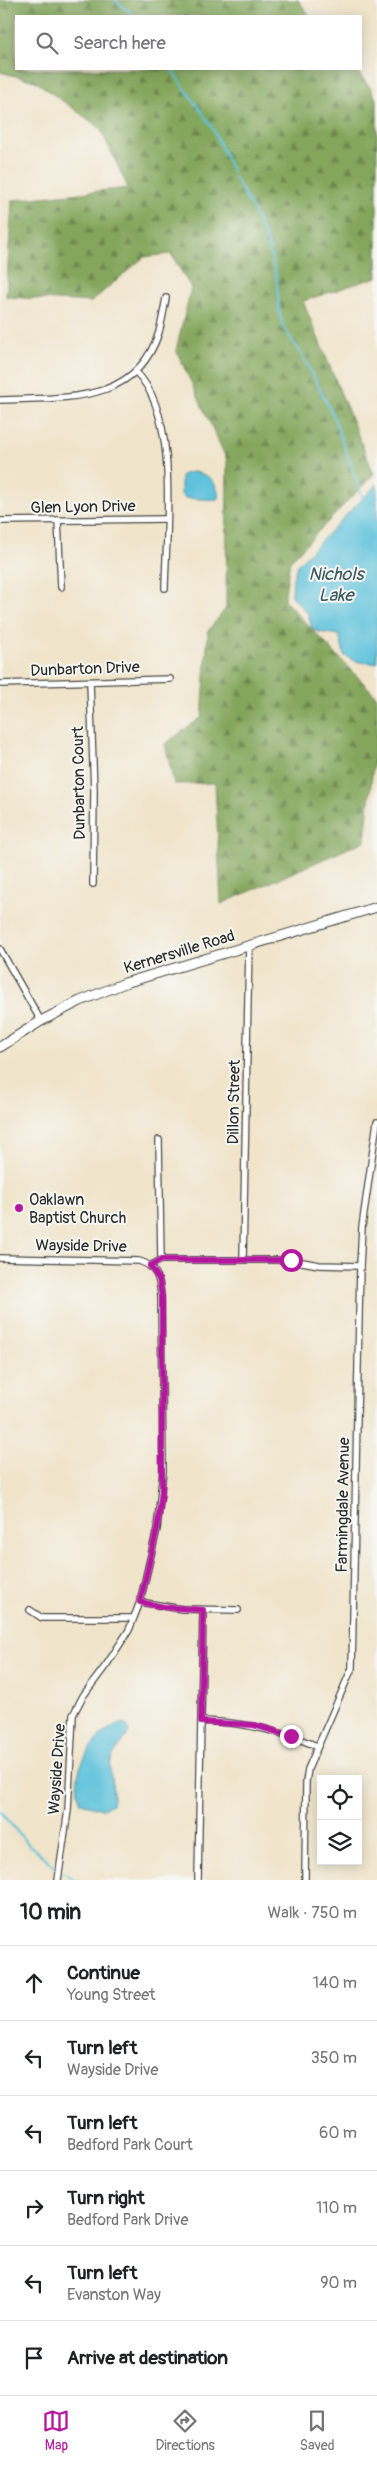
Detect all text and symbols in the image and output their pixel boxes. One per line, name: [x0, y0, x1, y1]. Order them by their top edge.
search box: [15, 15, 362, 70]
icon: search: [33, 29, 61, 57]
text: Search here: [73, 31, 166, 55]
street label: Glen Lyon Drive: [30, 496, 136, 518]
water label: Nichols Lake: [309, 563, 365, 607]
street label: Dunbarton Drive: [30, 657, 140, 681]
street label: Dunbarton Court: [68, 725, 90, 840]
street label: Kernersville Road: [121, 926, 237, 978]
street label: Dillon Street: [223, 1059, 245, 1145]
place label: Oaklawn Baptist Church: [29, 1190, 126, 1228]
marker: Oaklawn Baptist Church: [13, 1202, 25, 1214]
street label: Wayside Drive: [35, 1235, 127, 1257]
route start: [280, 1249, 303, 1272]
street label: Farmingdale Avenue: [332, 1437, 354, 1573]
street label: Wayside Drive: [44, 1723, 70, 1815]
route end: [280, 1725, 303, 1748]
map controls: [317, 1775, 362, 1865]
button: locate: [317, 1775, 362, 1820]
button: layers: [317, 1820, 362, 1865]
text: 10 min: [20, 1899, 81, 1926]
text: Walk · 750 m: [268, 1903, 357, 1923]
text: Continue: [67, 1961, 140, 1985]
icon: ahead: [20, 1969, 48, 1997]
text: 140 m: [313, 1973, 357, 1993]
text: Young Street: [67, 1985, 155, 2005]
text: Turn left: [67, 2036, 137, 2060]
icon: left: [20, 2044, 48, 2072]
text: 350 m: [311, 2048, 357, 2068]
text: Wayside Drive: [67, 2060, 158, 2080]
text: Turn left: [67, 2111, 137, 2135]
icon: left: [20, 2119, 48, 2147]
text: 60 m: [319, 2123, 357, 2143]
text: Bedford Park Court: [67, 2135, 193, 2155]
text: Turn right: [67, 2186, 145, 2210]
icon: right: [20, 2194, 48, 2222]
text: 110 m: [316, 2198, 357, 2218]
text: Bedford Park Drive: [67, 2210, 188, 2230]
text: Turn left: [67, 2261, 137, 2285]
icon: left: [20, 2269, 48, 2297]
text: 90 m: [320, 2273, 357, 2293]
text: Evanston Way: [67, 2285, 161, 2305]
icon: arrive: [20, 2344, 48, 2372]
text: Arrive at destination: [67, 2346, 228, 2370]
tab: Map: [42, 2407, 70, 2454]
tab: Directions: [155, 2407, 215, 2454]
tab: Saved: [300, 2407, 335, 2454]

